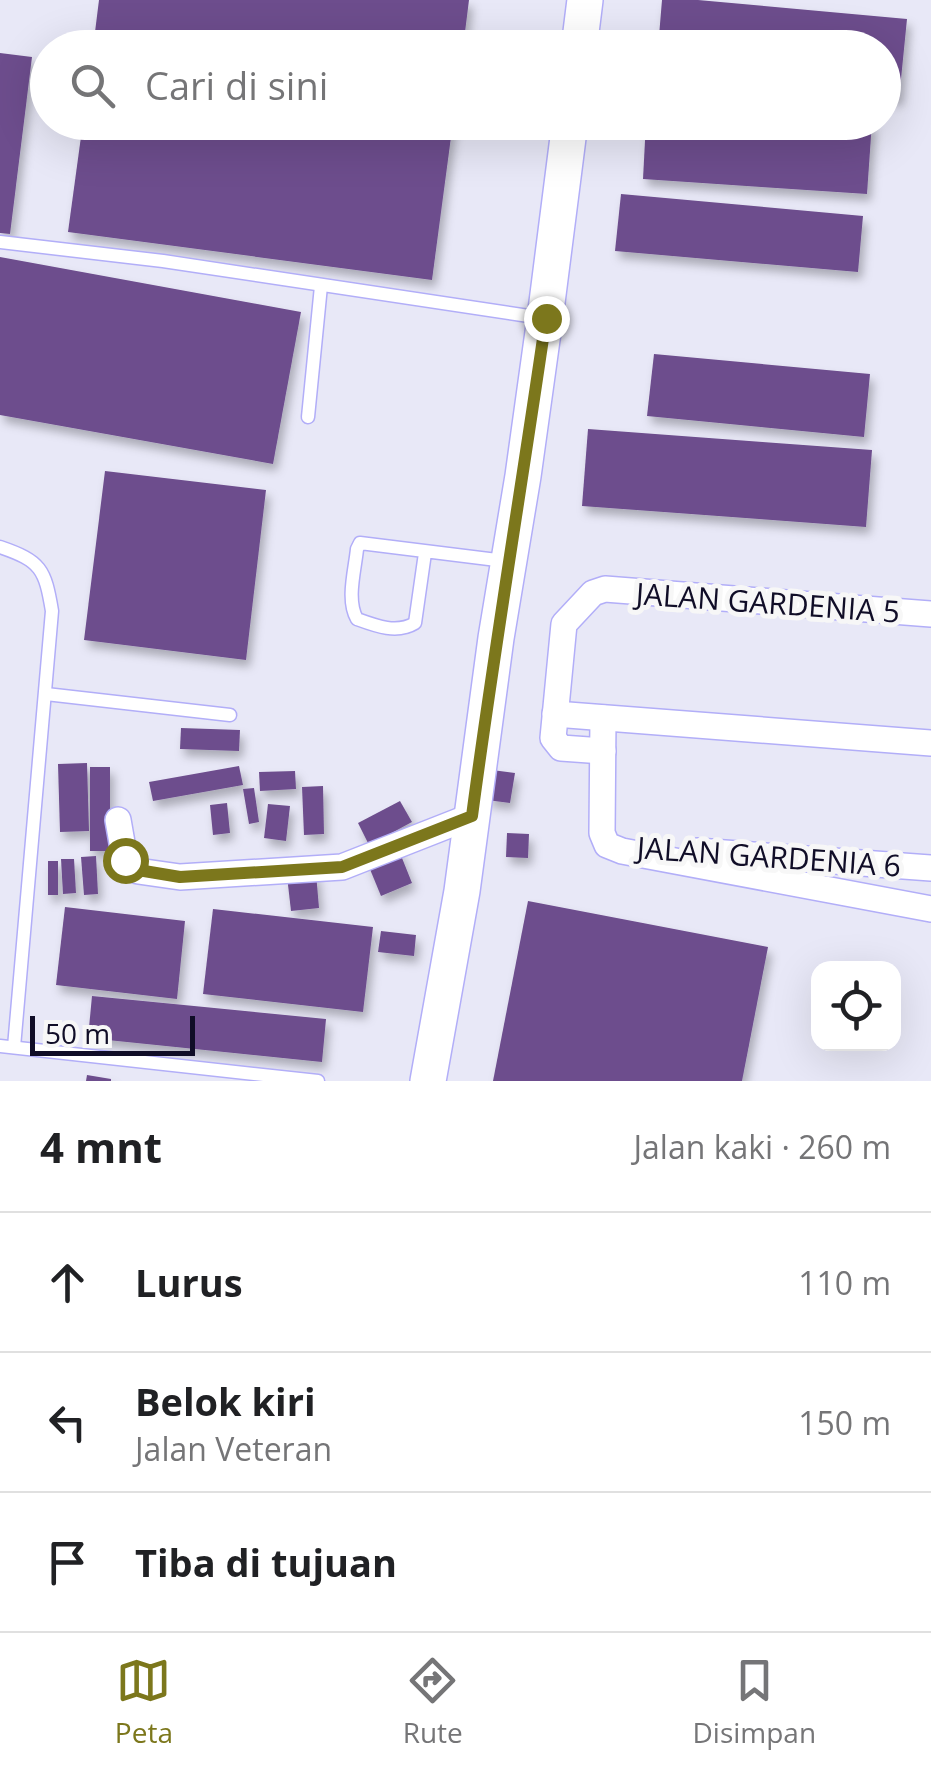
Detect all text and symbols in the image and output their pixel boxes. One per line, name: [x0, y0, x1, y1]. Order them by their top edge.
search box: [30, 30, 901, 140]
icon: search: [65, 58, 120, 113]
text: Cari di sini: [145, 59, 328, 111]
route end: [524, 296, 570, 342]
street label: JALAN GARDENIA 5: [632, 572, 901, 632]
street label: JALAN GARDENIA 6: [633, 826, 902, 886]
route start: [103, 838, 149, 884]
map controls: [811, 961, 901, 1051]
button: locate: [811, 961, 901, 1051]
scale bar: [30, 1011, 195, 1056]
text: 50 m: [45, 1014, 110, 1052]
text: 4 mnt: [40, 1118, 162, 1175]
text: Jalan kaki · 260 m: [633, 1125, 891, 1168]
icon: ahead: [40, 1255, 95, 1310]
text: Lurus: [135, 1256, 243, 1308]
text: 110 m: [798, 1261, 891, 1304]
text: Belok kiri: [135, 1375, 316, 1427]
icon: left: [40, 1395, 95, 1450]
text: 150 m: [798, 1401, 891, 1444]
text: Jalan Veteran: [135, 1427, 332, 1470]
icon: arrive: [40, 1535, 95, 1590]
text: Tiba di tujuan: [135, 1536, 397, 1588]
tab: Peta: [115, 1653, 173, 1751]
tab: Rute: [403, 1653, 463, 1751]
tab: Disimpan: [693, 1653, 816, 1751]

